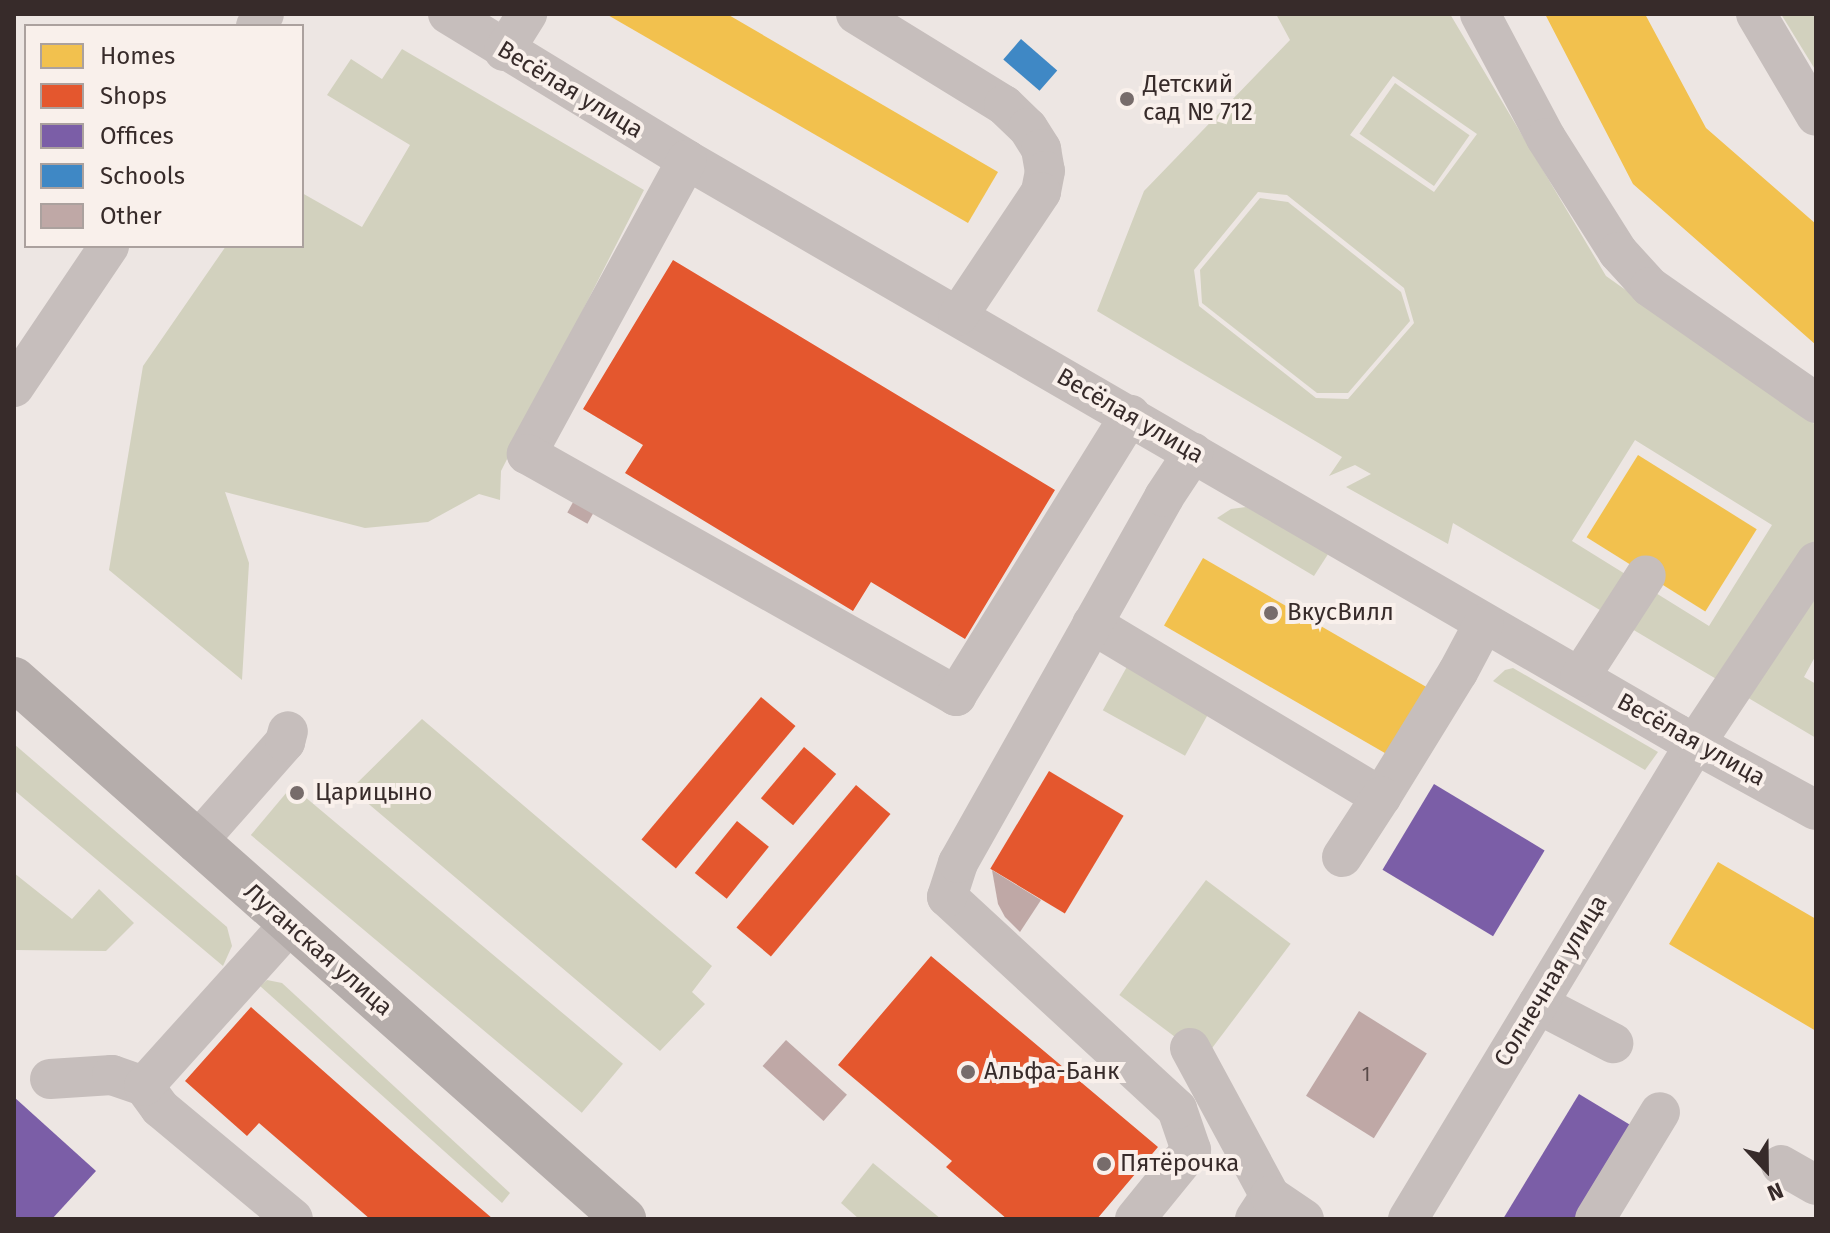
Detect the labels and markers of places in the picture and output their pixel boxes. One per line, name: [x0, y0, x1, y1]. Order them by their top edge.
place label: Детский сад № 712: [1143, 71, 1253, 127]
marker: Детский сад № 712: [1118, 90, 1136, 108]
place label: ВкусВилл: [1287, 599, 1394, 627]
marker: ВкусВилл: [1262, 604, 1280, 622]
place label: Царицыно: [315, 779, 433, 807]
marker: Царицыно: [286, 782, 308, 804]
place label: Альфа-Банк: [984, 1058, 1119, 1086]
marker: Альфа-Банк: [959, 1063, 977, 1081]
place label: Пятёрочка: [1120, 1150, 1239, 1178]
marker: Пятёрочка: [1095, 1155, 1113, 1173]

